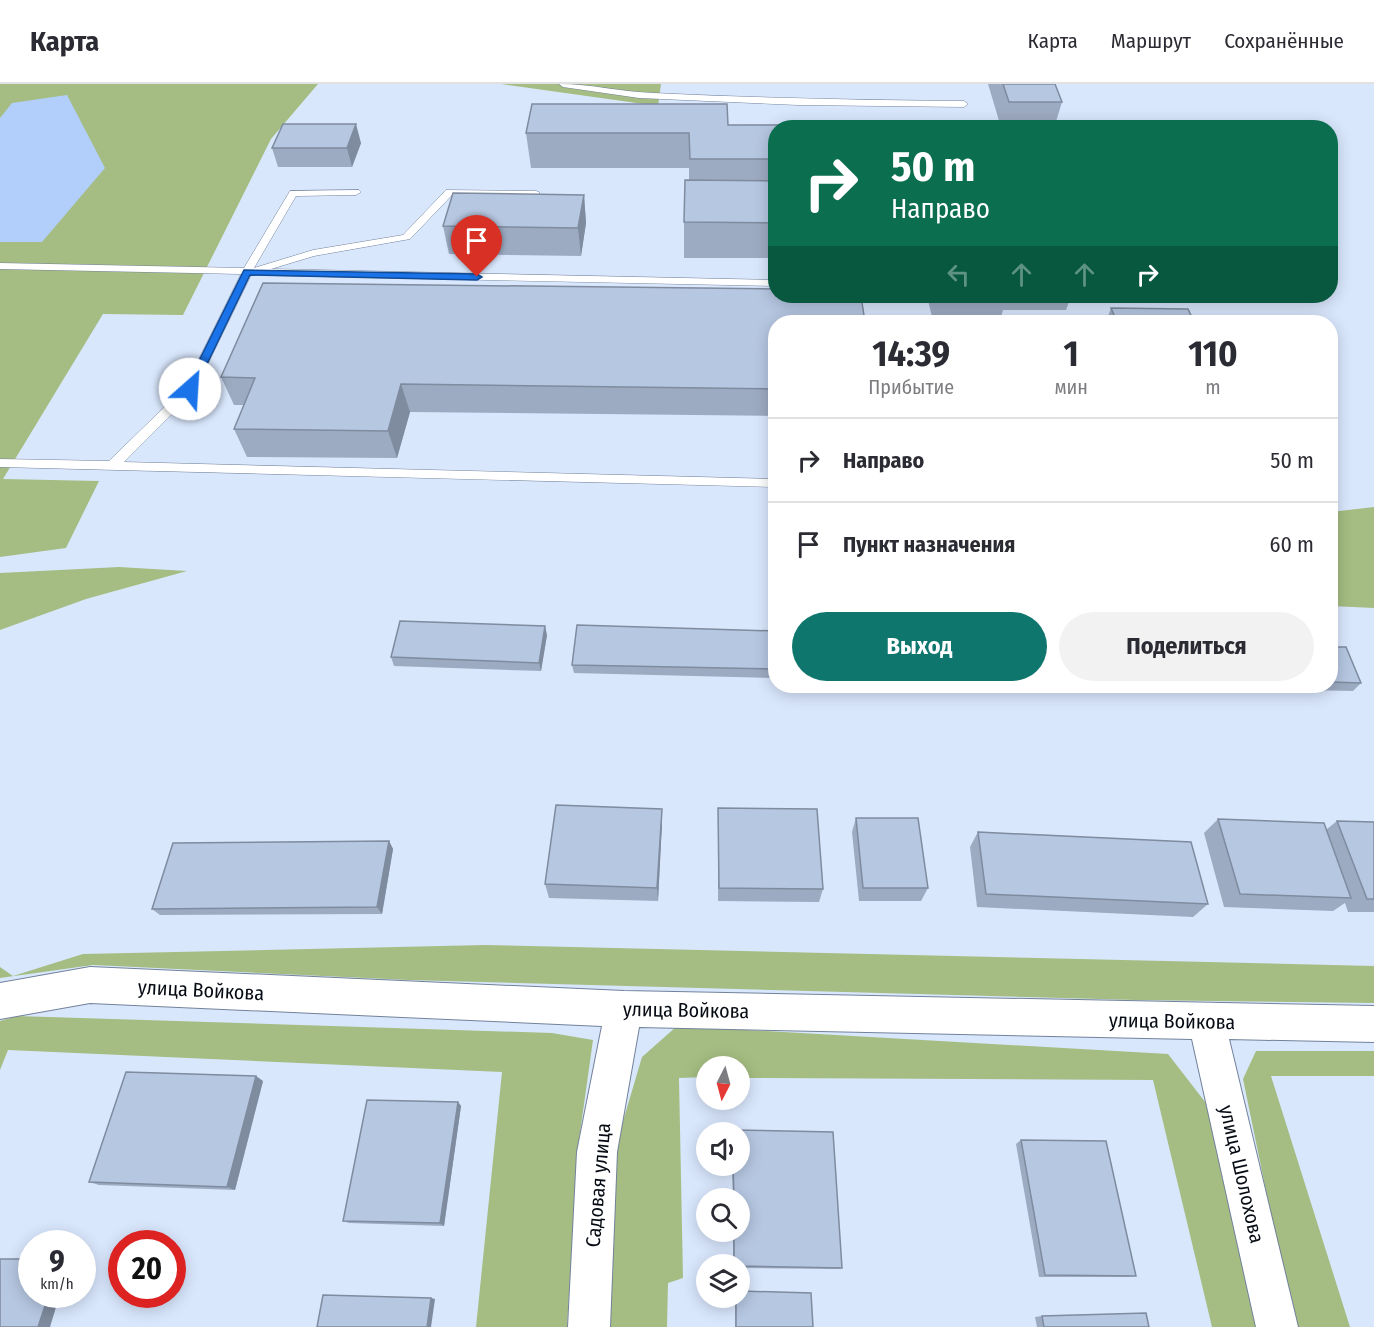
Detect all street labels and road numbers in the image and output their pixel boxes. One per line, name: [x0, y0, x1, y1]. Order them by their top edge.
street label: улица Войкова: [137, 975, 265, 1005]
street label: улица Войкова: [623, 997, 749, 1023]
street label: улица Войкова: [1109, 1008, 1235, 1034]
street label: улица Шолохова: [1214, 1103, 1270, 1245]
street label: Садовая улица: [581, 1122, 615, 1248]

